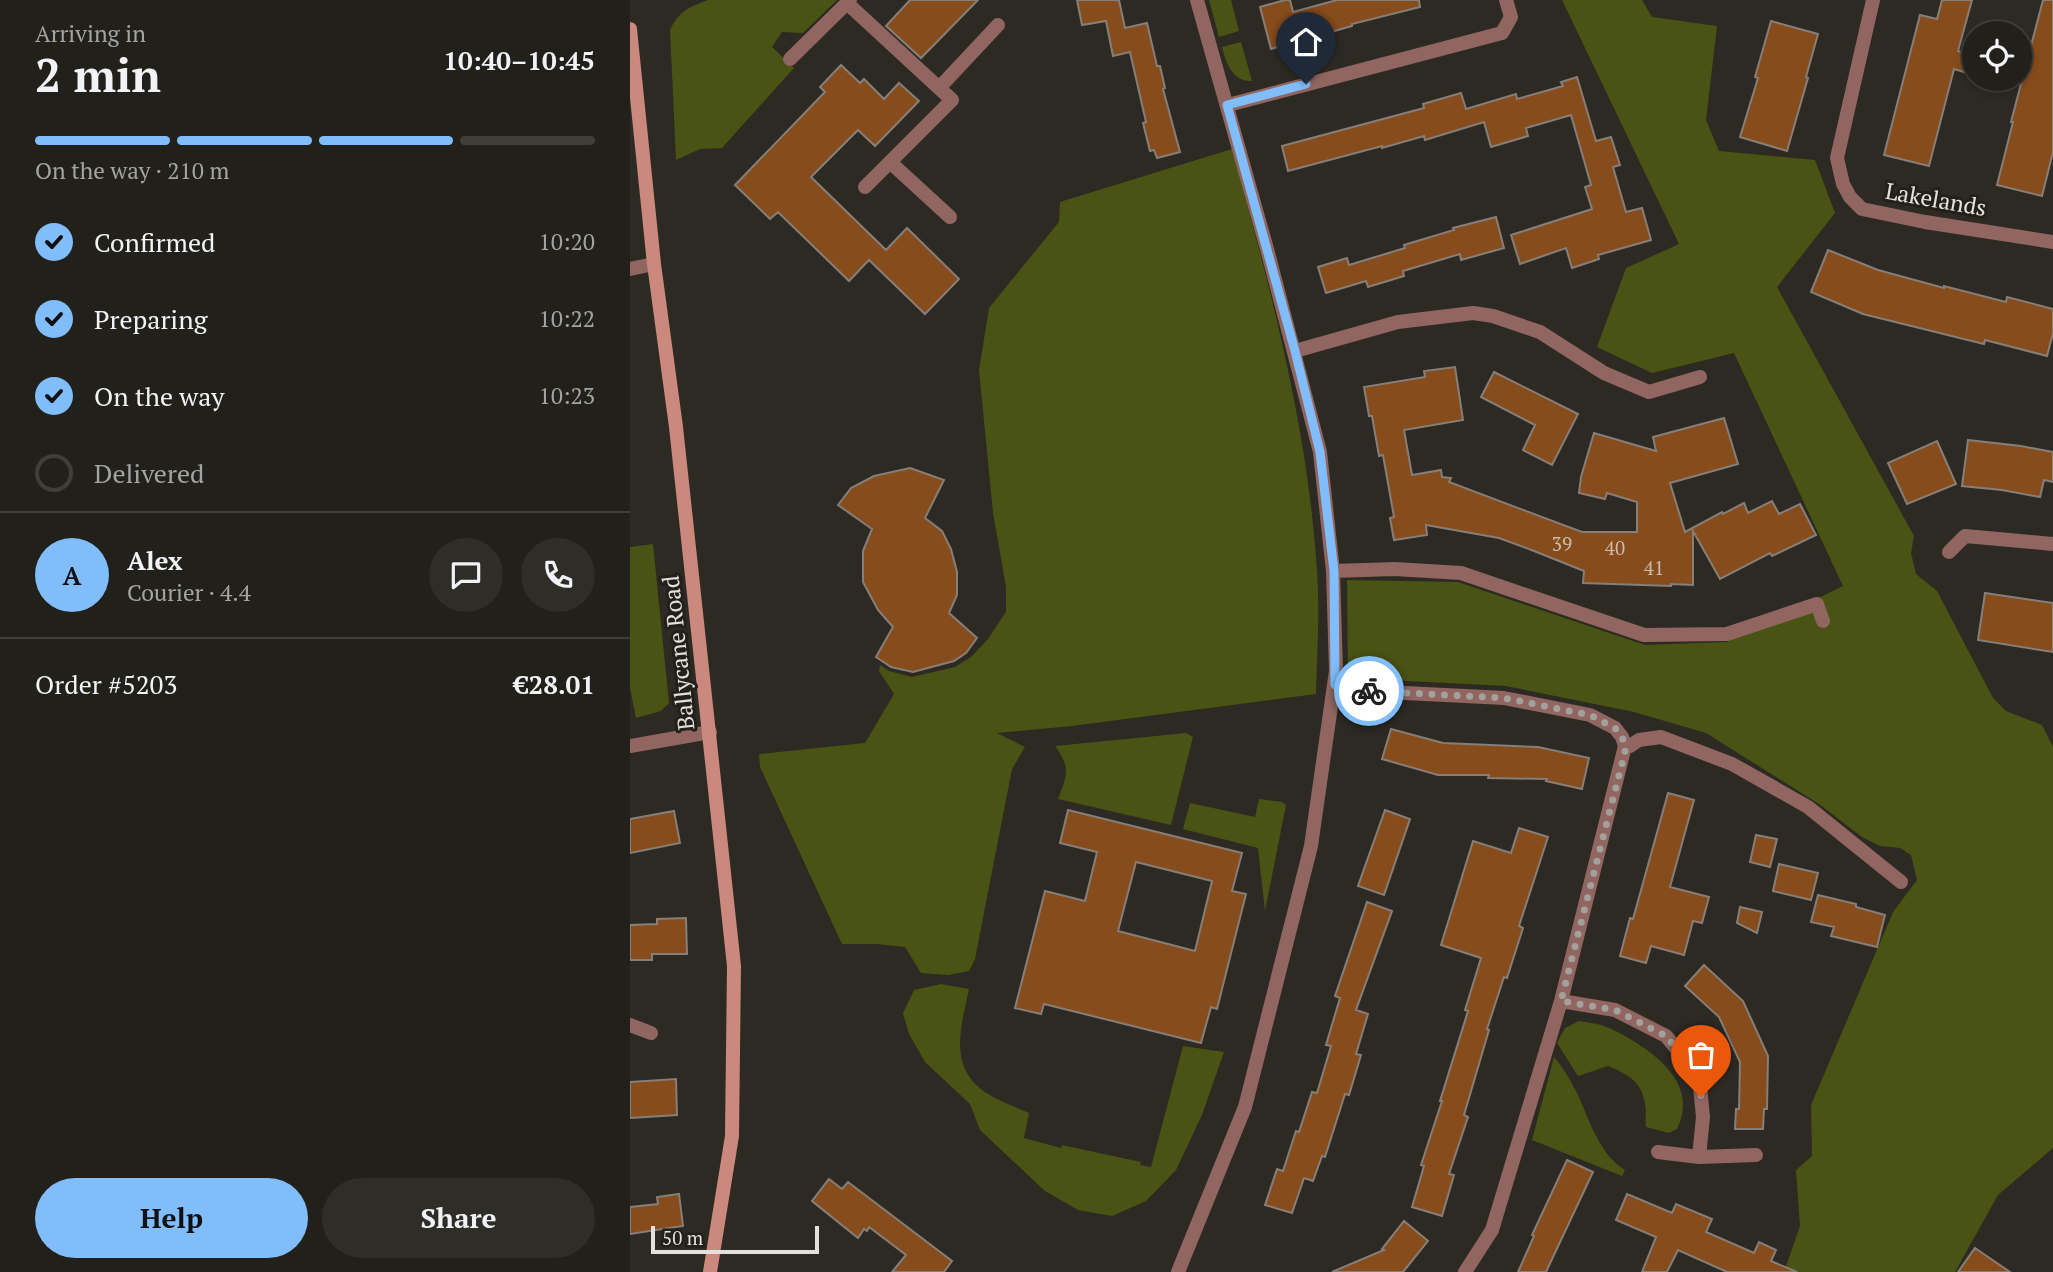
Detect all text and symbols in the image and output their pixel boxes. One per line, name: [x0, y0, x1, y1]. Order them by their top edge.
pin: [1276, 12.0, 1336, 84]
text: Arriving in: [35, 18, 146, 49]
map controls: [1962, 21, 2032, 91]
button: locate: [1962, 21, 2032, 91]
icon: home: [1287, 23, 1325, 61]
text: 10:40–10:45: [443, 43, 595, 77]
text: 2 min: [35, 44, 161, 105]
text: On the way · 210 m: [35, 155, 229, 186]
street label: Lakelands: [1883, 175, 1989, 223]
icon: check: [35, 223, 73, 261]
text: Confirmed: [94, 225, 215, 259]
text: 10:20: [538, 226, 595, 257]
icon: check: [35, 300, 73, 338]
text: Preparing: [94, 302, 207, 336]
text: 10:22: [538, 303, 595, 334]
icon: check: [35, 377, 73, 415]
text: On the way: [94, 379, 225, 413]
text: 10:23: [538, 380, 595, 411]
text: Delivered: [94, 456, 204, 490]
house number: 39: [1552, 531, 1572, 556]
house number: 40: [1605, 535, 1625, 560]
button: chat: [429, 538, 503, 612]
button: phone: [521, 538, 595, 612]
text: Alex: [127, 543, 183, 577]
house number: 41: [1644, 555, 1664, 580]
text: A: [63, 558, 81, 592]
street label: Ballycane Road: [654, 574, 702, 732]
text: Courier · 4.4: [127, 577, 251, 608]
courier: [1334, 656, 1404, 726]
text: Order #5203: [35, 667, 177, 701]
text: €28.01: [514, 667, 595, 701]
icon: bike: [1350, 672, 1388, 710]
pin: [1671, 1025, 1731, 1097]
icon: bag: [1682, 1036, 1720, 1074]
button: Help: [35, 1178, 308, 1258]
button: Share: [322, 1178, 595, 1258]
scale bar: [651, 1223, 819, 1255]
text: 50 m: [662, 1225, 703, 1250]

